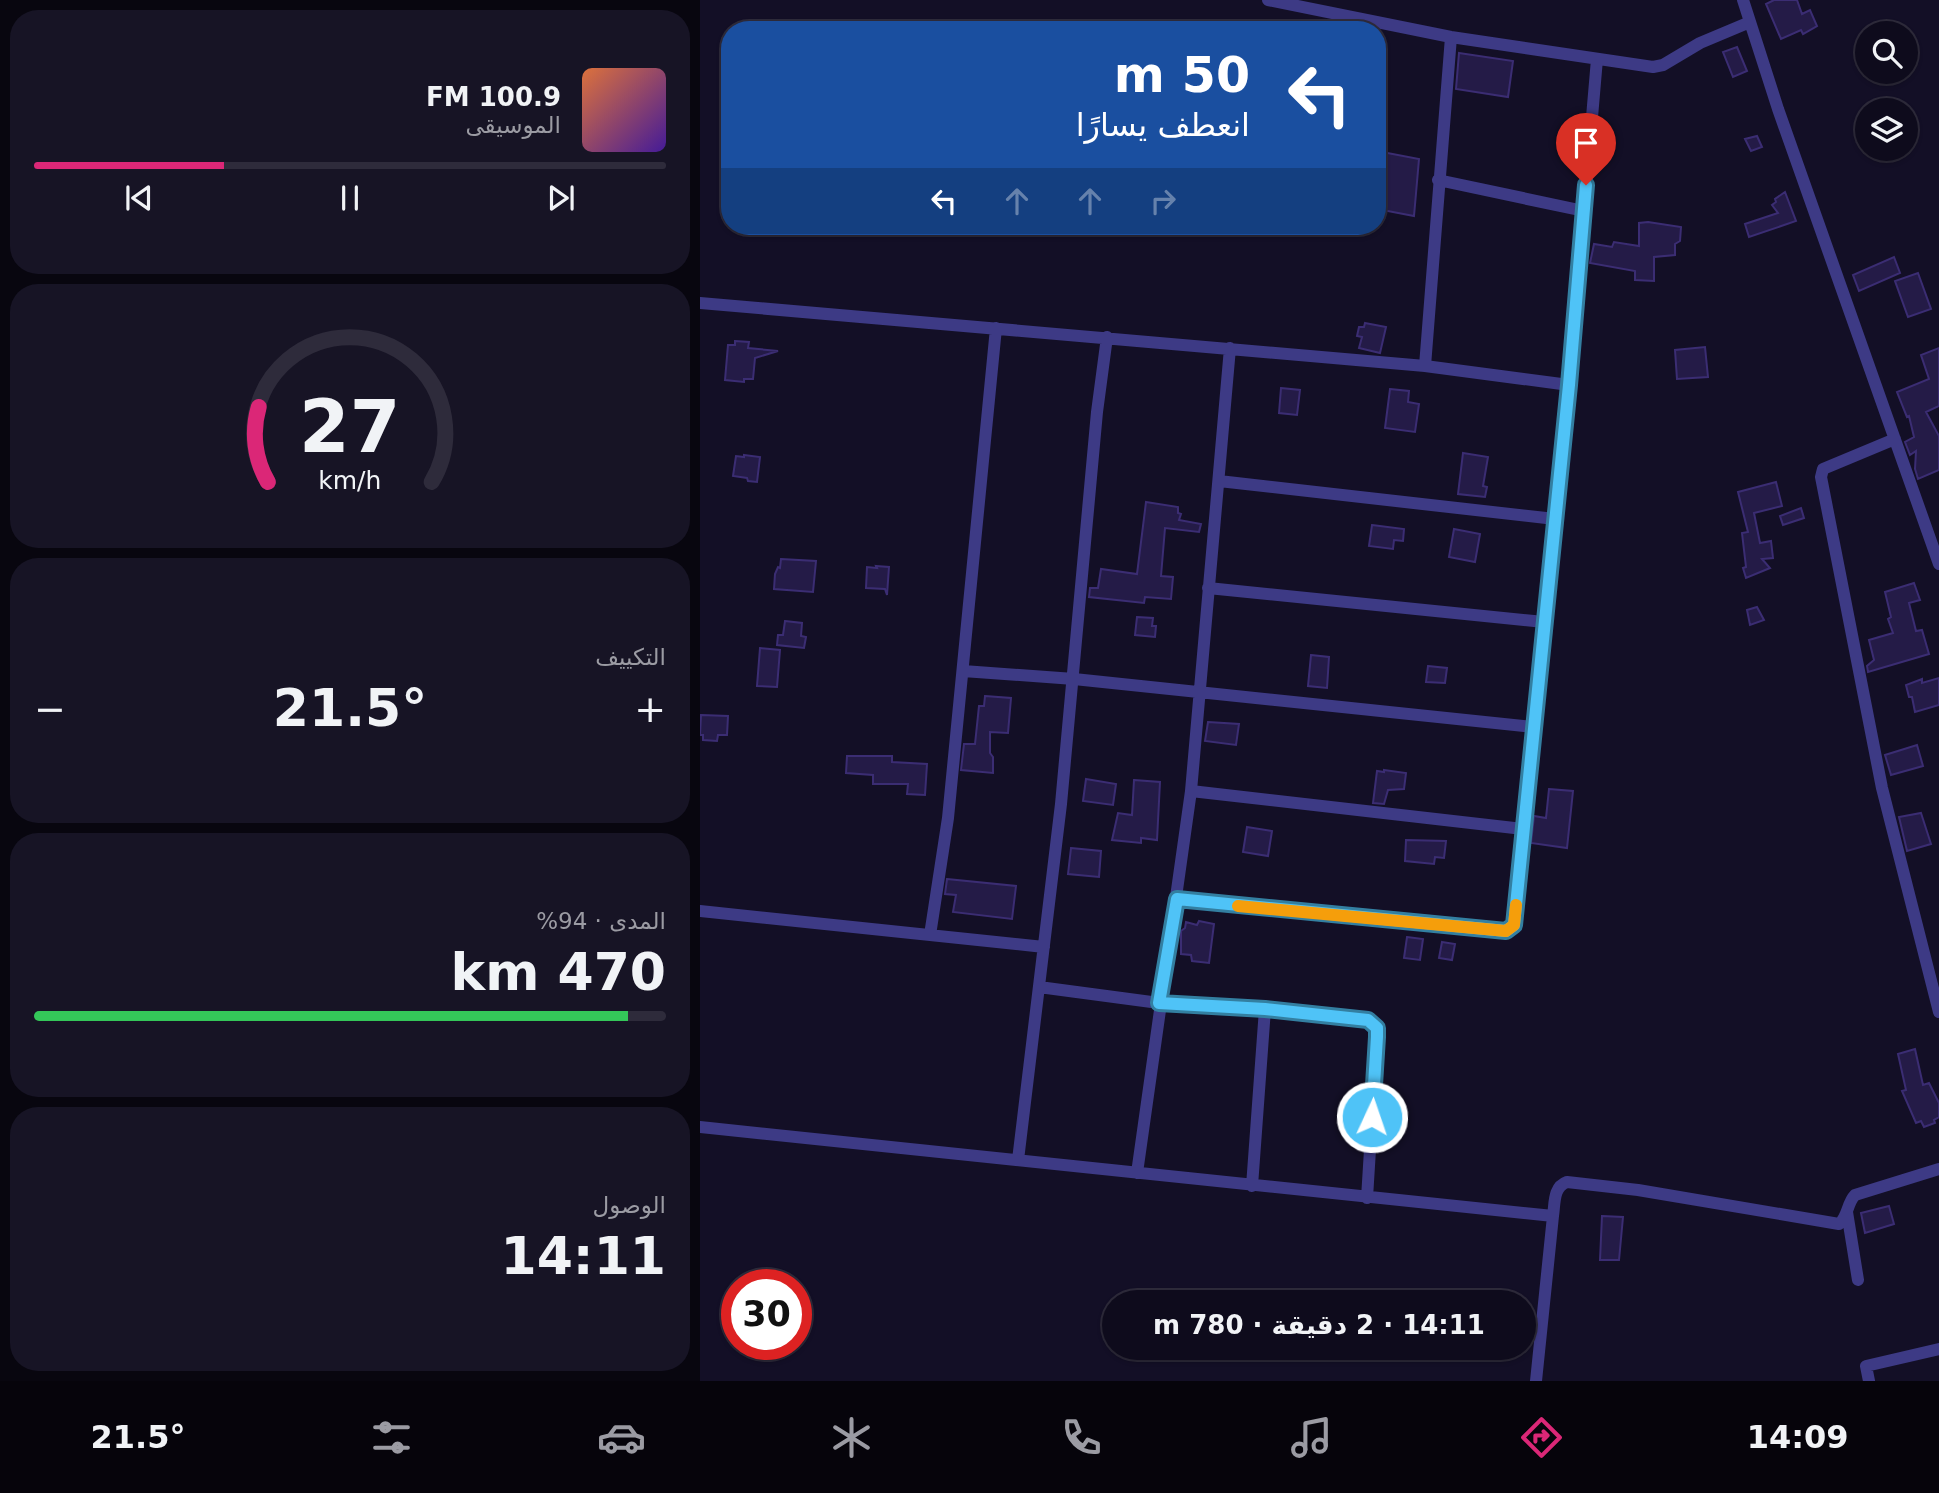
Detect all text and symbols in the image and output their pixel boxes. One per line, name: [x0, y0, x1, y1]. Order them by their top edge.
map controls: [1855, 21, 1918, 161]
button: search: [1855, 21, 1918, 84]
text: 50 m: [1114, 47, 1250, 104]
icon: left: [1274, 49, 1365, 140]
text: 100.9 FM: [426, 82, 561, 112]
button: layers: [1855, 98, 1918, 161]
text: انعطف يسارًا: [1076, 106, 1250, 144]
text: الموسيقى: [465, 112, 561, 138]
pin: [1556, 113, 1616, 185]
icon: arrive: [1567, 124, 1605, 162]
icon: previous: [120, 179, 158, 217]
icon: pause: [331, 179, 369, 217]
icon: next: [542, 179, 580, 217]
icon: left: [925, 182, 963, 220]
icon: ahead: [998, 182, 1036, 220]
icon: ahead: [1071, 182, 1109, 220]
icon: right: [1144, 182, 1182, 220]
text: 27: [299, 385, 401, 470]
text: km/h: [318, 466, 382, 495]
text: التكييف: [595, 644, 666, 670]
text: 21.5°: [273, 678, 427, 738]
text: −: [34, 687, 66, 731]
text: +: [634, 687, 666, 731]
text: المدى · 94%: [536, 908, 666, 934]
text: 470 km: [451, 942, 666, 1002]
position arrow: [1335, 1080, 1409, 1154]
text: الوصول: [593, 1192, 666, 1218]
text: 14:11: [500, 1226, 666, 1286]
speed limit sign: 30: [721, 1269, 812, 1360]
text: 14:11 · 2 دقيقة · 780 m: [1153, 1310, 1485, 1340]
icon: filters: [367, 1413, 416, 1462]
icon: car: [597, 1413, 646, 1462]
icon: climate: [827, 1413, 876, 1462]
icon: phone: [1057, 1413, 1106, 1462]
icon: music: [1287, 1413, 1336, 1462]
icon: directions: [1517, 1413, 1566, 1462]
text: 21.5°: [91, 1418, 186, 1456]
text: 14:09: [1747, 1418, 1849, 1456]

